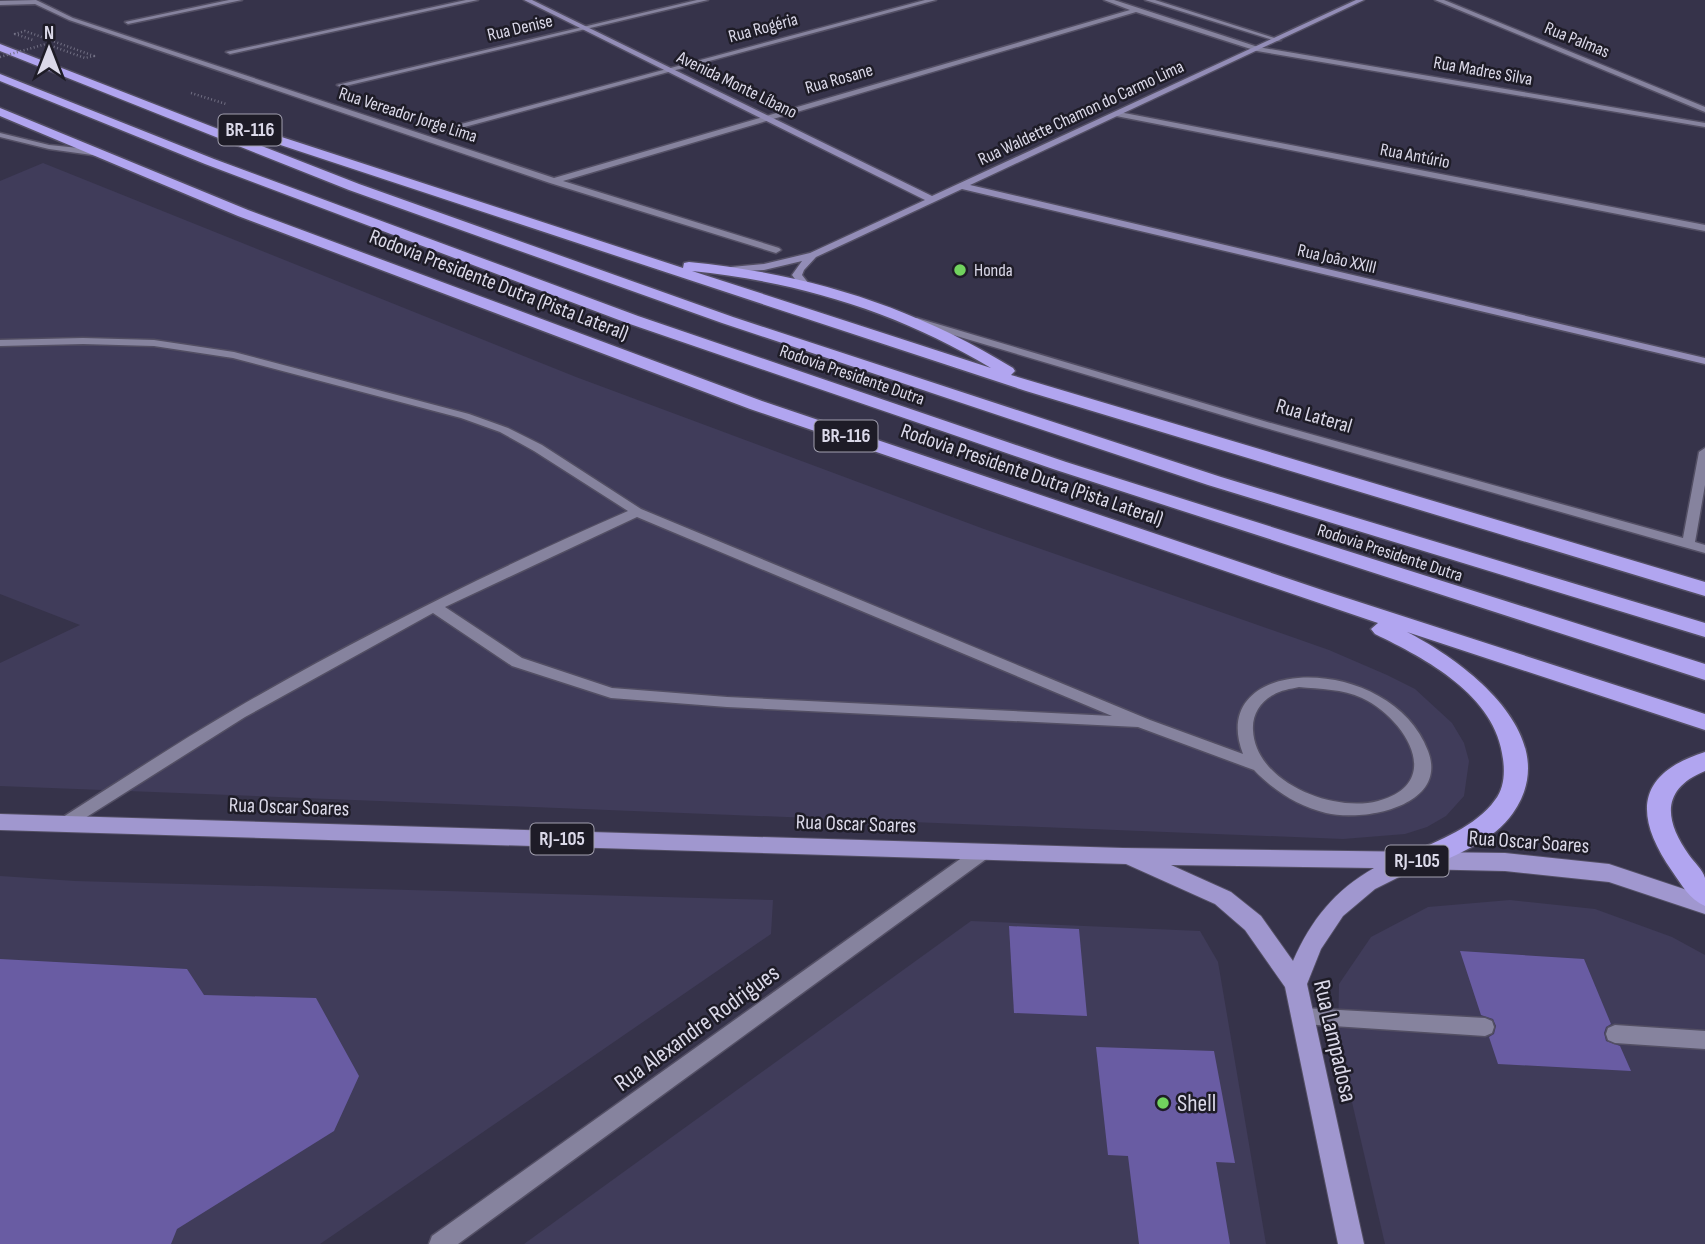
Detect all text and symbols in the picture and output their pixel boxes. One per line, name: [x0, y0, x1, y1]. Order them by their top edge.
street label: Rua Rogéria: [726, 9, 800, 47]
street label: Rua Denise: [485, 10, 555, 46]
north arrow: [14, 14, 84, 84]
street label: Rua Palmas: [1541, 17, 1613, 63]
text: N: [44, 22, 54, 45]
street label: Avenida Monte Líbano: [673, 46, 800, 123]
street label: Rua Madres Silva: [1432, 52, 1534, 90]
street label: Rua Waldette Chamon do Carmo Lima: [975, 56, 1187, 170]
street label: Rua Rosane: [803, 59, 875, 99]
street label: Rua Vereador Jorge Lima: [336, 83, 480, 147]
road number: BR-116: [218, 114, 282, 146]
street label: Rua Antúrio: [1378, 139, 1452, 173]
street label: Rodovia Presidente Dutra (Pista Lateral): [366, 224, 632, 346]
street label: Rua João XXIII: [1295, 240, 1379, 278]
place label: Honda: [974, 260, 1013, 281]
marker: Honda: [952, 262, 968, 278]
street label: Rodovia Presidente Dutra: [777, 340, 927, 410]
street label: Rua Lateral: [1273, 393, 1355, 439]
street label: Rodovia Presidente Dutra (Pista Lateral): [898, 418, 1166, 532]
road number: BR-116: [814, 420, 878, 452]
street label: Rodovia Presidente Dutra: [1315, 520, 1465, 586]
street label: Rua Oscar Soares: [228, 792, 350, 822]
street label: Rua Oscar Soares: [795, 809, 917, 839]
road number: RJ-105: [530, 824, 594, 854]
street label: Rua Oscar Soares: [1468, 825, 1590, 859]
road number: RJ-105: [1386, 846, 1448, 876]
street label: Rua Alexandre Rodrigues: [609, 958, 785, 1098]
street label: Rua Lampadosa: [1307, 977, 1363, 1105]
place label: Shell: [1177, 1089, 1216, 1118]
marker: Shell: [1155, 1095, 1171, 1111]

